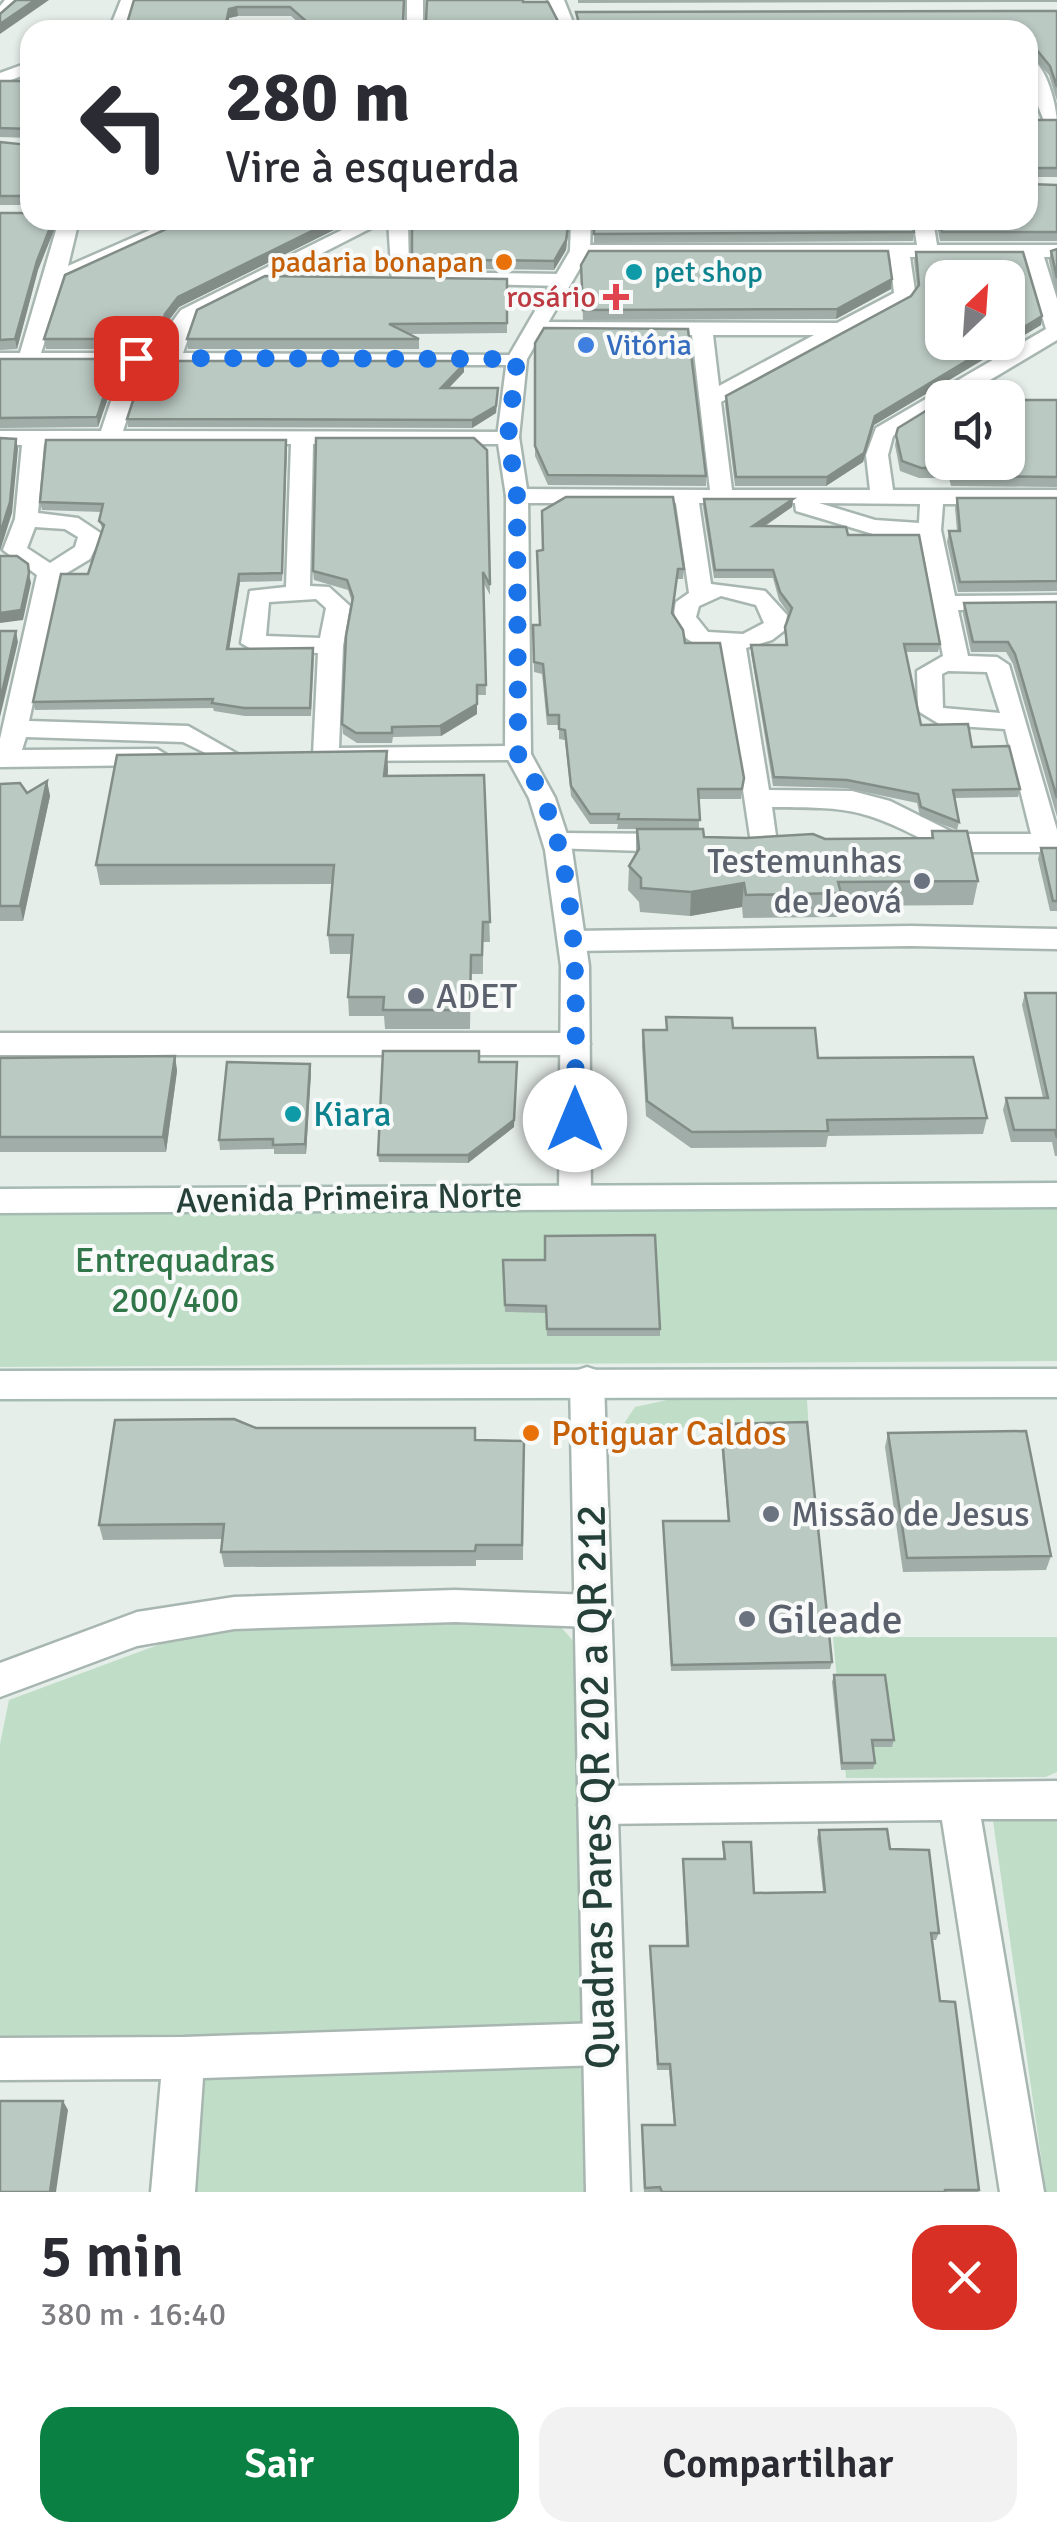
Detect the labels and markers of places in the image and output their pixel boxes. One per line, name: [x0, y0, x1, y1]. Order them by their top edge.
place label: padaria bonapan: [270, 244, 484, 281]
marker: padaria bonapan: [493, 251, 515, 273]
place label: pet shop: [654, 254, 763, 291]
marker: pet shop: [623, 261, 645, 283]
place label: rosário: [506, 279, 596, 316]
marker: rosário: [605, 286, 627, 308]
pin: [94, 316, 179, 401]
place label: Vitória: [606, 327, 692, 364]
marker: Vitória: [575, 334, 597, 356]
place label: Testemunhas de Jeová: [707, 840, 902, 923]
marker: Testemunhas de Jeová: [911, 870, 933, 892]
place label: ADET: [436, 975, 517, 1018]
marker: ADET: [405, 985, 427, 1007]
place label: Kiara: [313, 1093, 391, 1136]
marker: Kiara: [282, 1103, 304, 1125]
place label: Potiguar Caldos: [551, 1412, 787, 1455]
marker: Potiguar Caldos: [520, 1422, 542, 1444]
place label: Missão de Jesus: [791, 1493, 1030, 1536]
marker: Missão de Jesus: [760, 1503, 782, 1525]
place label: Gileade: [767, 1594, 903, 1645]
marker: Gileade: [736, 1608, 758, 1630]

